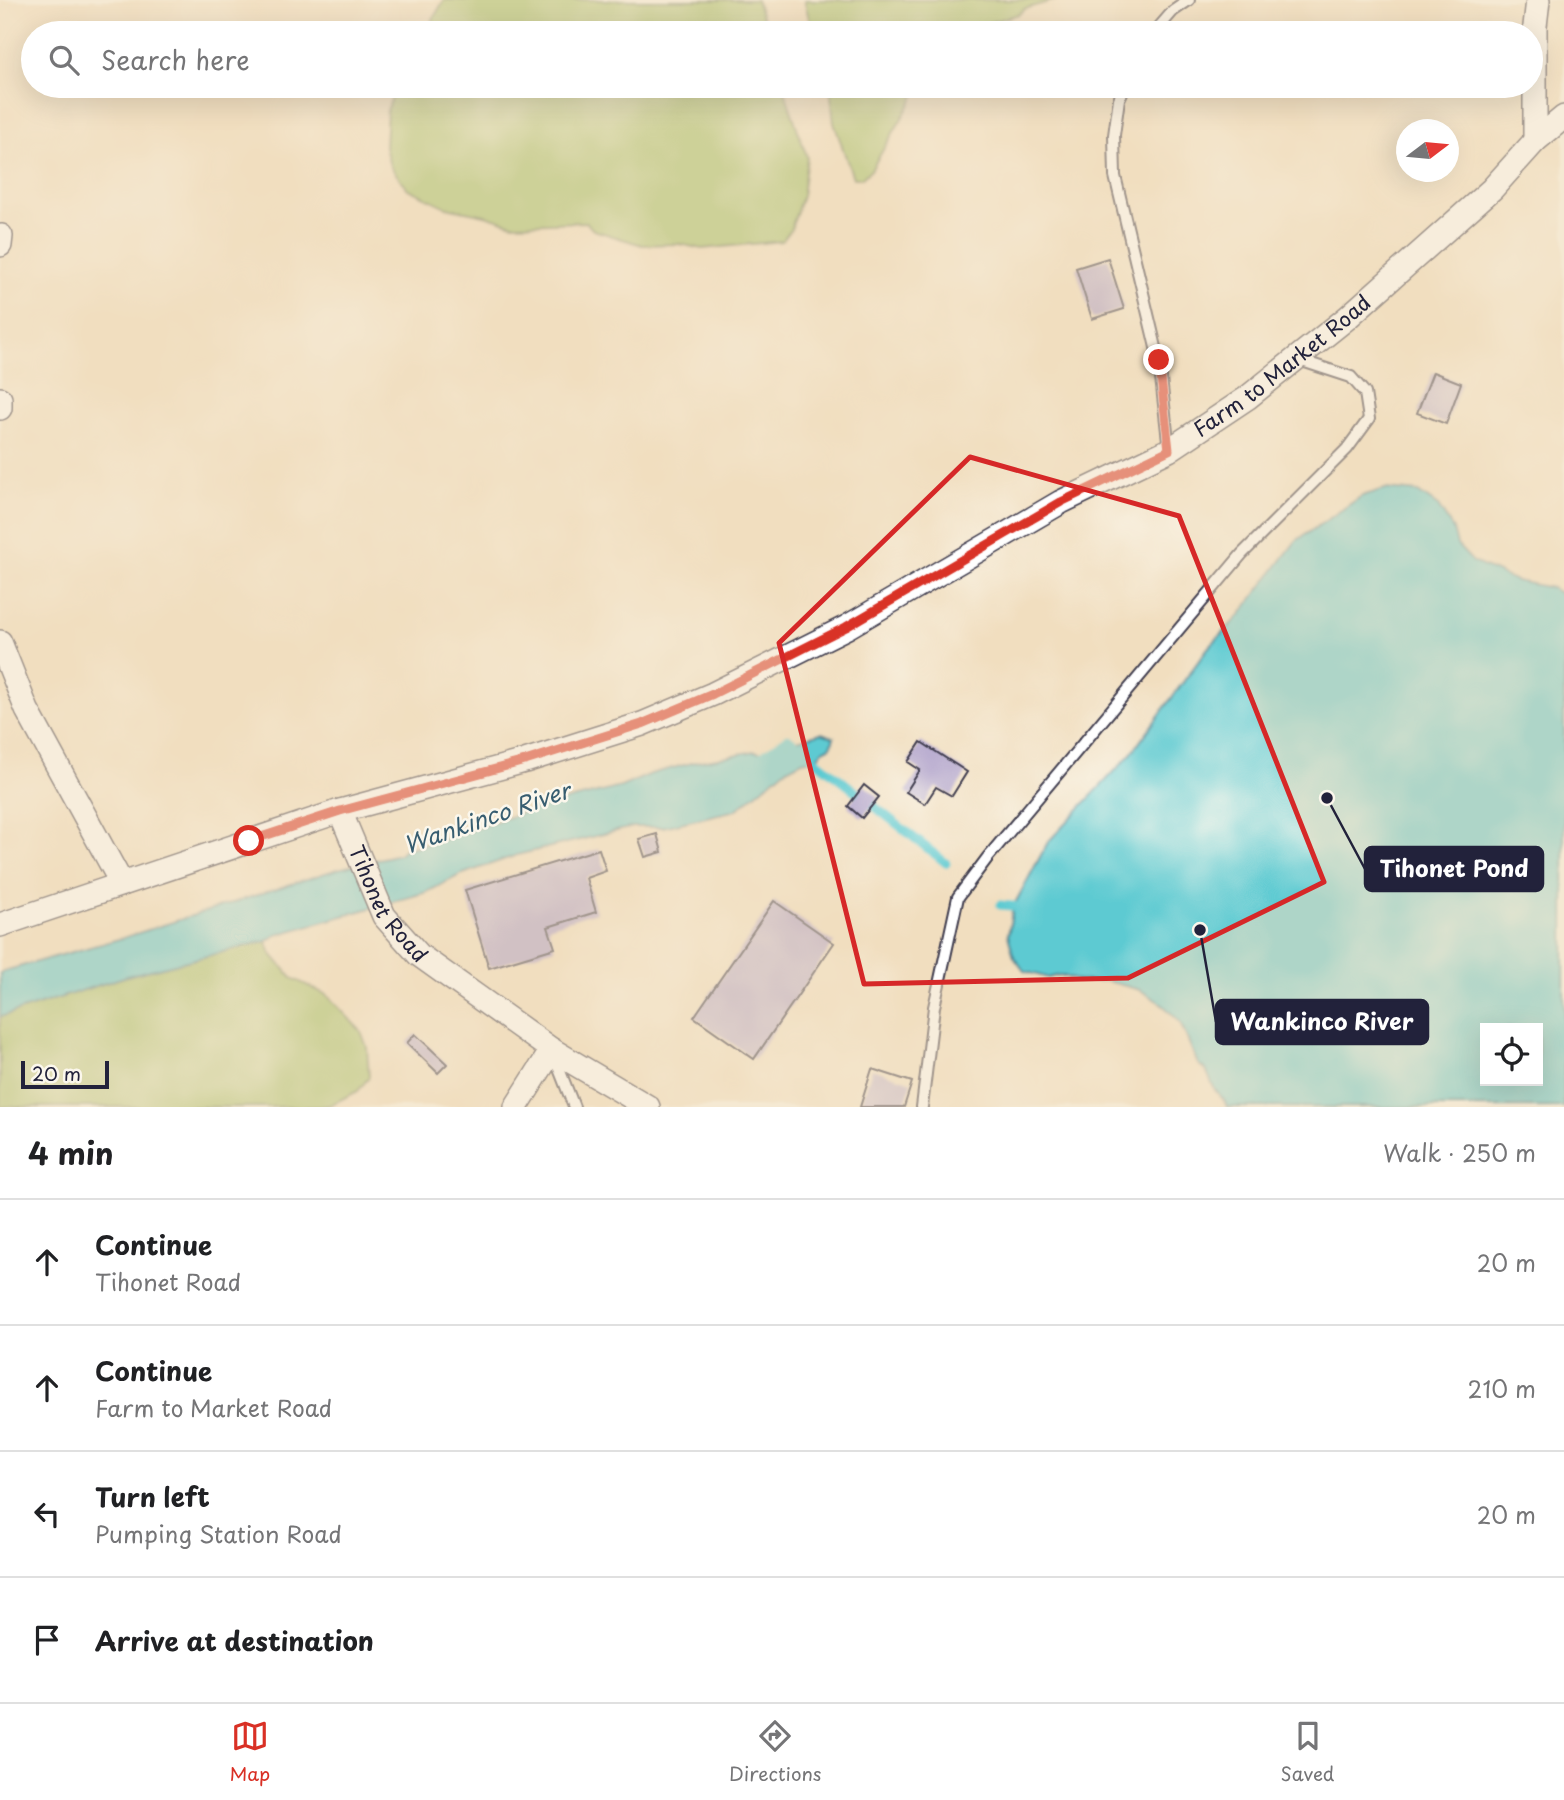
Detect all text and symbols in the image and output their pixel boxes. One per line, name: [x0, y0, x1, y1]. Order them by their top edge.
search box: [21, 21, 1543, 98]
text: Search here: [101, 40, 250, 79]
icon: search: [45, 41, 83, 79]
north arrow: [1396, 119, 1459, 182]
street label: Farm to Market Road: [1186, 286, 1377, 444]
route end: [1143, 344, 1174, 375]
water label: Wankinco River: [399, 771, 578, 861]
route start: [233, 825, 264, 856]
street label: Tihonet Road: [342, 840, 436, 969]
callout: Tihonet Pond: [1365, 847, 1543, 891]
text: Tihonet Pond: [1379, 850, 1529, 885]
callout: Wankinco River: [1216, 1000, 1428, 1044]
text: Wankinco River: [1230, 1003, 1414, 1038]
map controls: [1480, 1023, 1543, 1086]
button: locate: [1480, 1023, 1543, 1086]
scale bar: [21, 1058, 108, 1090]
text: 20 m: [32, 1059, 81, 1087]
text: 4 min: [28, 1130, 114, 1175]
text: Walk · 250 m: [1383, 1135, 1536, 1170]
text: Continue: [95, 1225, 212, 1264]
icon: ahead: [28, 1243, 66, 1281]
text: 20 m: [1477, 1245, 1536, 1280]
text: Tihonet Road: [95, 1264, 241, 1299]
text: Continue: [95, 1351, 212, 1390]
icon: ahead: [28, 1369, 66, 1407]
text: 210 m: [1468, 1371, 1536, 1406]
text: Farm to Market Road: [95, 1390, 332, 1425]
text: Turn left: [95, 1477, 210, 1516]
icon: left: [28, 1495, 66, 1533]
text: 20 m: [1477, 1497, 1536, 1532]
text: Pumping Station Road: [95, 1516, 342, 1551]
icon: arrive: [28, 1621, 66, 1659]
text: Arrive at destination: [95, 1621, 374, 1660]
tab: Map: [230, 1717, 270, 1787]
tab: Directions: [729, 1717, 822, 1787]
tab: Saved: [1281, 1717, 1334, 1787]

